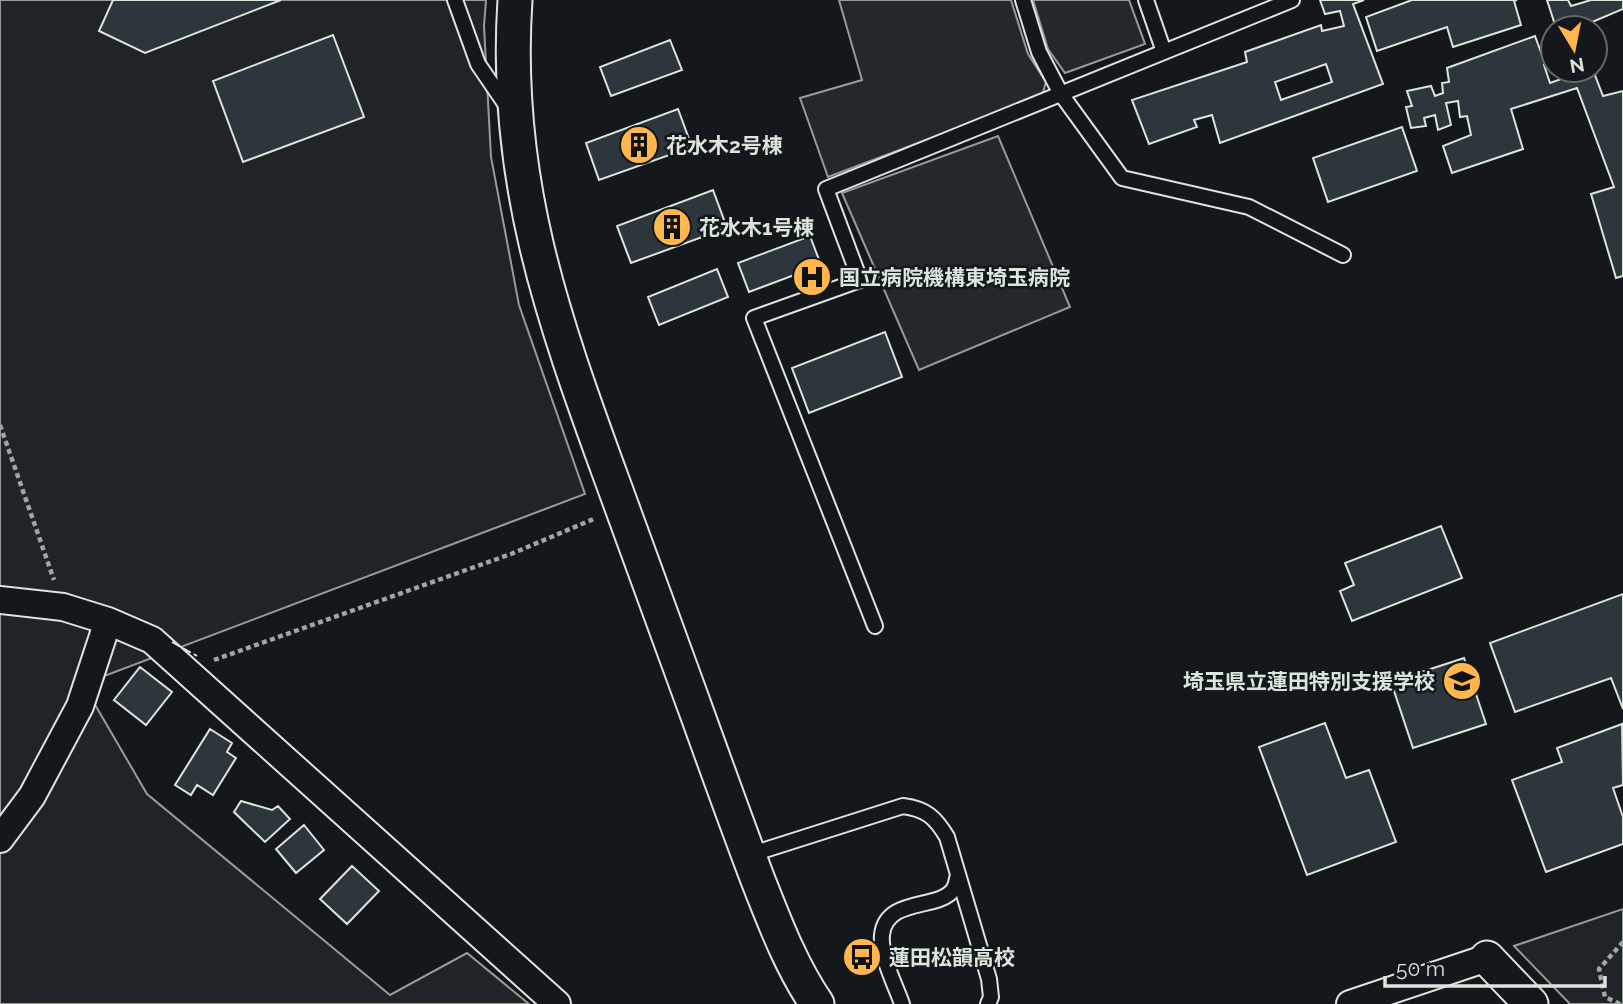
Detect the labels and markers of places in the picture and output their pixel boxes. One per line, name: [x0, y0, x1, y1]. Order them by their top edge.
building icon: 花水木2号棟: [618, 124, 660, 166]
place label: 花水木2号棟: [666, 133, 783, 158]
building icon: 花水木1号棟: [651, 206, 693, 248]
place label: 花水木1号棟: [699, 215, 814, 240]
hospital icon: 国立病院機構東埼玉病院: [791, 256, 833, 298]
place label: 国立病院機構東埼玉病院: [839, 265, 1070, 290]
school or university icon: 埼玉県立蓮田特別支援学校: [1441, 660, 1483, 702]
place label: 埼玉県立蓮田特別支援学校: [1183, 669, 1435, 694]
bus stop icon: 蓮田松韻高校: [841, 936, 883, 978]
place label: 蓮田松韻高校: [889, 945, 1015, 970]

